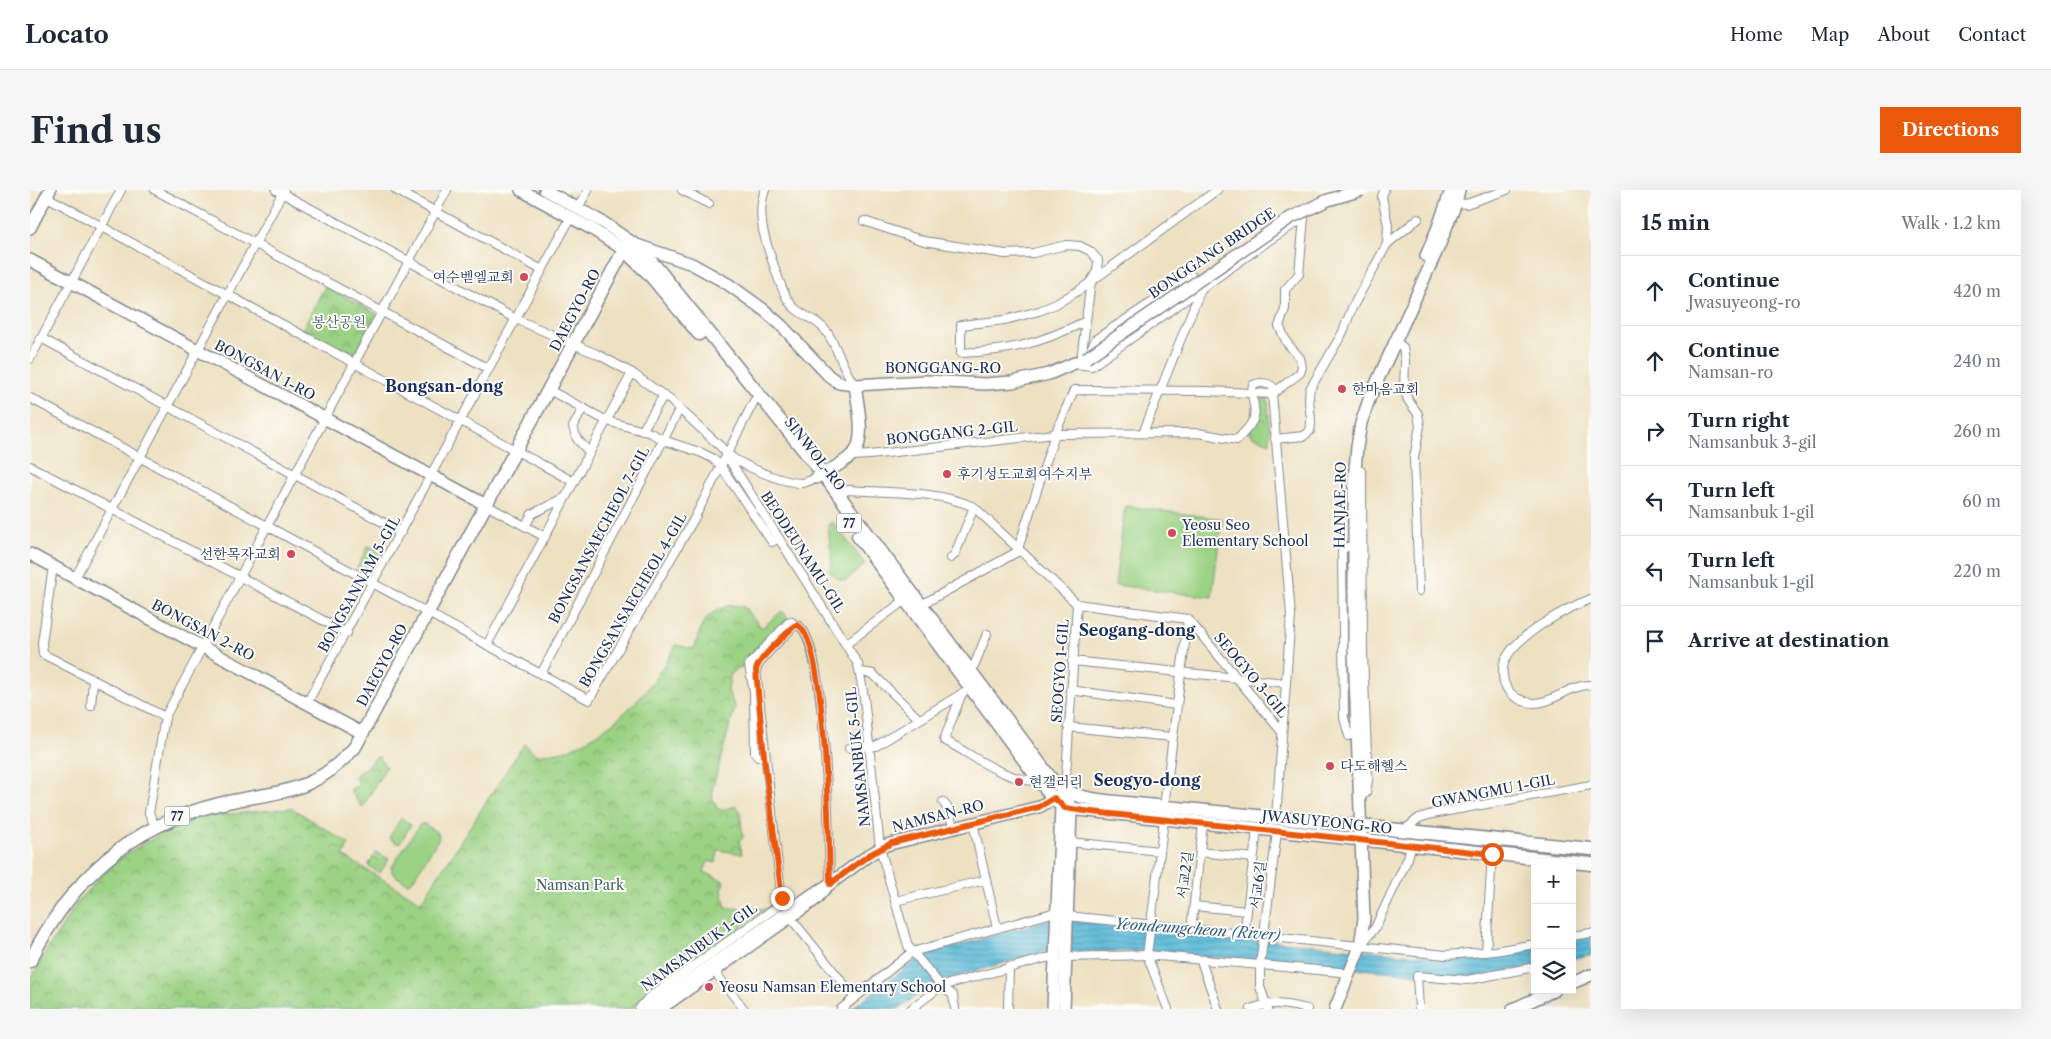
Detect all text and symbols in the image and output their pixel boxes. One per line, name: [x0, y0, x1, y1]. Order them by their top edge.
text: Locato: [25, 20, 109, 49]
text: Home: [1730, 24, 1783, 46]
text: Map: [1811, 24, 1849, 46]
text: About: [1877, 24, 1930, 46]
text: Contact: [1958, 24, 2026, 46]
button: Directions: [1880, 107, 2021, 153]
text: Find us: [30, 109, 162, 152]
street label: BONGGANG BRIDGE: [1145, 204, 1279, 302]
text: 15 min: [1641, 210, 1710, 235]
text: Walk · 1.2 km: [1901, 213, 2001, 233]
street label: DAEGYO-RO: [546, 266, 604, 354]
place label: 여수벧엘교회: [433, 268, 514, 286]
text: Continue: [1688, 269, 1780, 292]
marker: 여수벧엘교회: [518, 271, 530, 283]
icon: ahead: [1641, 277, 1669, 305]
text: 420 m: [1953, 281, 2001, 301]
text: Jwasuyeong-ro: [1688, 292, 1801, 312]
park label: 봉산공원: [312, 313, 366, 331]
street label: BONGSAN 1-RO: [211, 336, 319, 404]
text: Continue: [1688, 339, 1780, 362]
icon: ahead: [1641, 347, 1669, 375]
text: 240 m: [1953, 351, 2001, 371]
street label: BONGGANG-RO: [885, 359, 1001, 377]
text: Namsan-ro: [1688, 362, 1773, 382]
district label: Bongsan-dong: [385, 376, 504, 396]
place label: 한마음교회: [1352, 380, 1420, 398]
marker: 한마음교회: [1336, 383, 1348, 395]
text: Turn right: [1688, 409, 1789, 432]
street label: SINWOL-RO: [781, 413, 849, 495]
street label: BONGGANG 2-GIL: [885, 417, 1019, 449]
icon: right: [1641, 417, 1669, 445]
text: 260 m: [1953, 421, 2001, 441]
text: Namsanbuk 3-gil: [1688, 432, 1816, 452]
street label: BONGSANSAECHEOL 7-GIL: [545, 444, 653, 626]
street label: HANJAE-RO: [1330, 461, 1350, 549]
place label: 후기성도교회여수지부: [957, 465, 1093, 483]
marker: 후기성도교회여수지부: [941, 468, 953, 480]
text: Turn left: [1688, 479, 1775, 502]
icon: left: [1641, 487, 1669, 515]
street label: BEODEUNAMU-GIL: [757, 488, 849, 616]
text: 60 m: [1962, 491, 2001, 511]
text: Namsanbuk 1-gil: [1688, 502, 1814, 522]
street label: BONGSANSAECHEOL 4-GIL: [575, 509, 691, 691]
street label: BONGSANNAM 5-GIL: [314, 513, 404, 655]
road number: 77: [836, 513, 862, 532]
place label: Yeosu Seo Elementary School: [1181, 516, 1308, 550]
marker: Yeosu Seo Elementary School: [1166, 527, 1178, 539]
place label: 선한목자교회: [200, 545, 281, 563]
marker: 선한목자교회: [285, 548, 297, 560]
text: Turn left: [1688, 549, 1775, 572]
icon: left: [1641, 557, 1669, 585]
text: 220 m: [1953, 561, 2001, 581]
text: Namsanbuk 1-gil: [1688, 572, 1814, 592]
street label: BONGSAN 2-RO: [149, 595, 257, 665]
street label: SEOGYO 1-GIL: [1047, 619, 1073, 723]
district label: Seogang-dong: [1079, 620, 1196, 640]
street label: DAEGYO-RO: [353, 621, 411, 709]
icon: arrive: [1641, 627, 1669, 655]
street label: SEOGYO 3-GIL: [1210, 629, 1292, 721]
text: Arrive at destination: [1688, 629, 1889, 652]
street label: NAMSANBUK 5-GIL: [842, 686, 874, 828]
place label: 다도해헬스: [1340, 757, 1408, 775]
marker: 다도해헬스: [1324, 760, 1336, 772]
district label: Seogyo-dong: [1093, 770, 1201, 790]
street label: GWANGMU 1-GIL: [1430, 770, 1556, 812]
place label: 현갤러리: [1029, 773, 1083, 791]
marker: 현갤러리: [1013, 776, 1025, 788]
street label: NAMSAN-RO: [890, 796, 986, 836]
road number: 77: [164, 806, 190, 826]
street label: JWASUYEONG-RO: [1259, 806, 1393, 838]
route start: [1481, 843, 1504, 866]
street label: 서교2길: [1173, 850, 1197, 900]
map controls: [1531, 859, 1576, 994]
button: +: [1531, 859, 1576, 904]
street label: 서교6길: [1246, 860, 1270, 910]
park label: Namsan Park: [536, 876, 625, 894]
route end: [771, 887, 794, 910]
street label: NAMSANBUK 1-GIL: [638, 899, 760, 995]
button: −: [1531, 904, 1576, 949]
water label: Yeondeungcheon (River): [1114, 914, 1282, 944]
button: layers: [1531, 949, 1576, 994]
place label: Yeosu Namsan Elementary School: [718, 978, 946, 996]
marker: Yeosu Namsan Elementary School: [703, 981, 715, 993]

